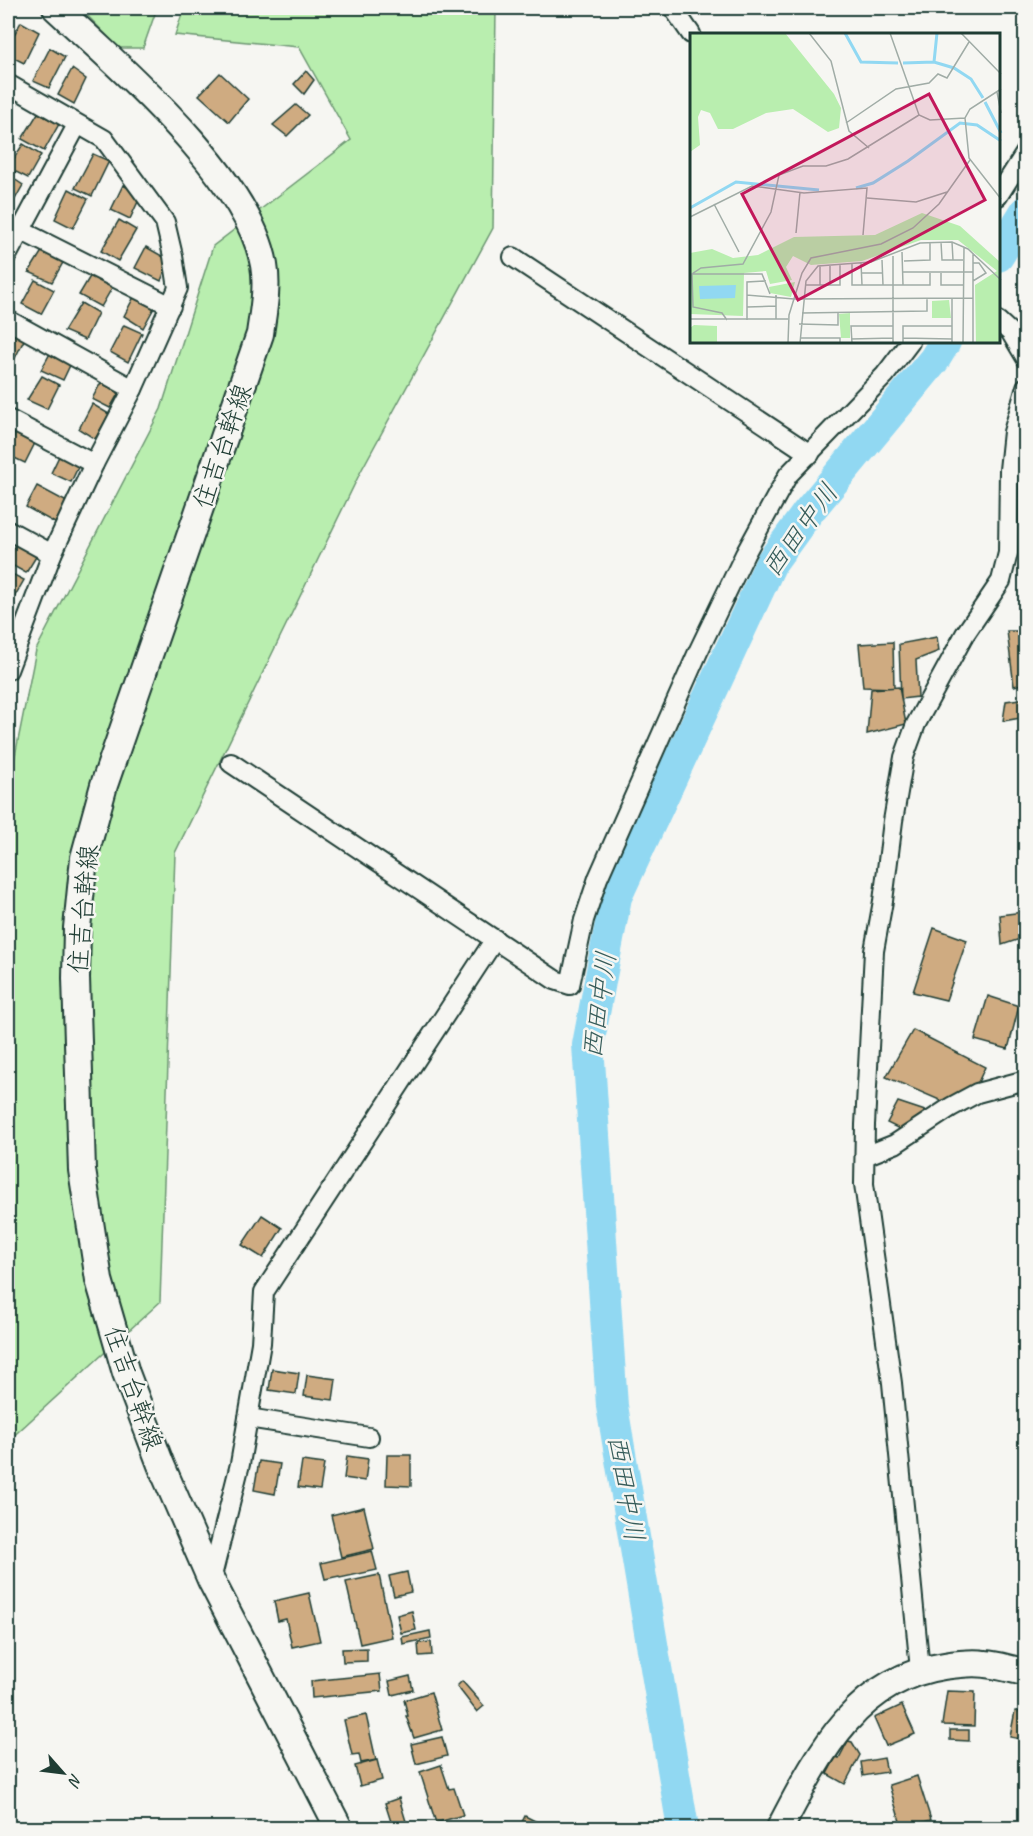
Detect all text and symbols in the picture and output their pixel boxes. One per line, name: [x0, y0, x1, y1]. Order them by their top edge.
inset map: [690, 33, 1000, 344]
street label: 住吉台幹線: [186, 379, 259, 513]
water label: 西田中川: [755, 476, 845, 584]
street label: 住吉台幹線: [61, 843, 106, 975]
water label: 西田中川: [575, 949, 623, 1061]
street label: 住吉台幹線: [97, 1321, 170, 1455]
water label: 西田中川: [600, 1432, 652, 1544]
north arrow: [33, 1743, 93, 1803]
text: N: [63, 1771, 87, 1791]

